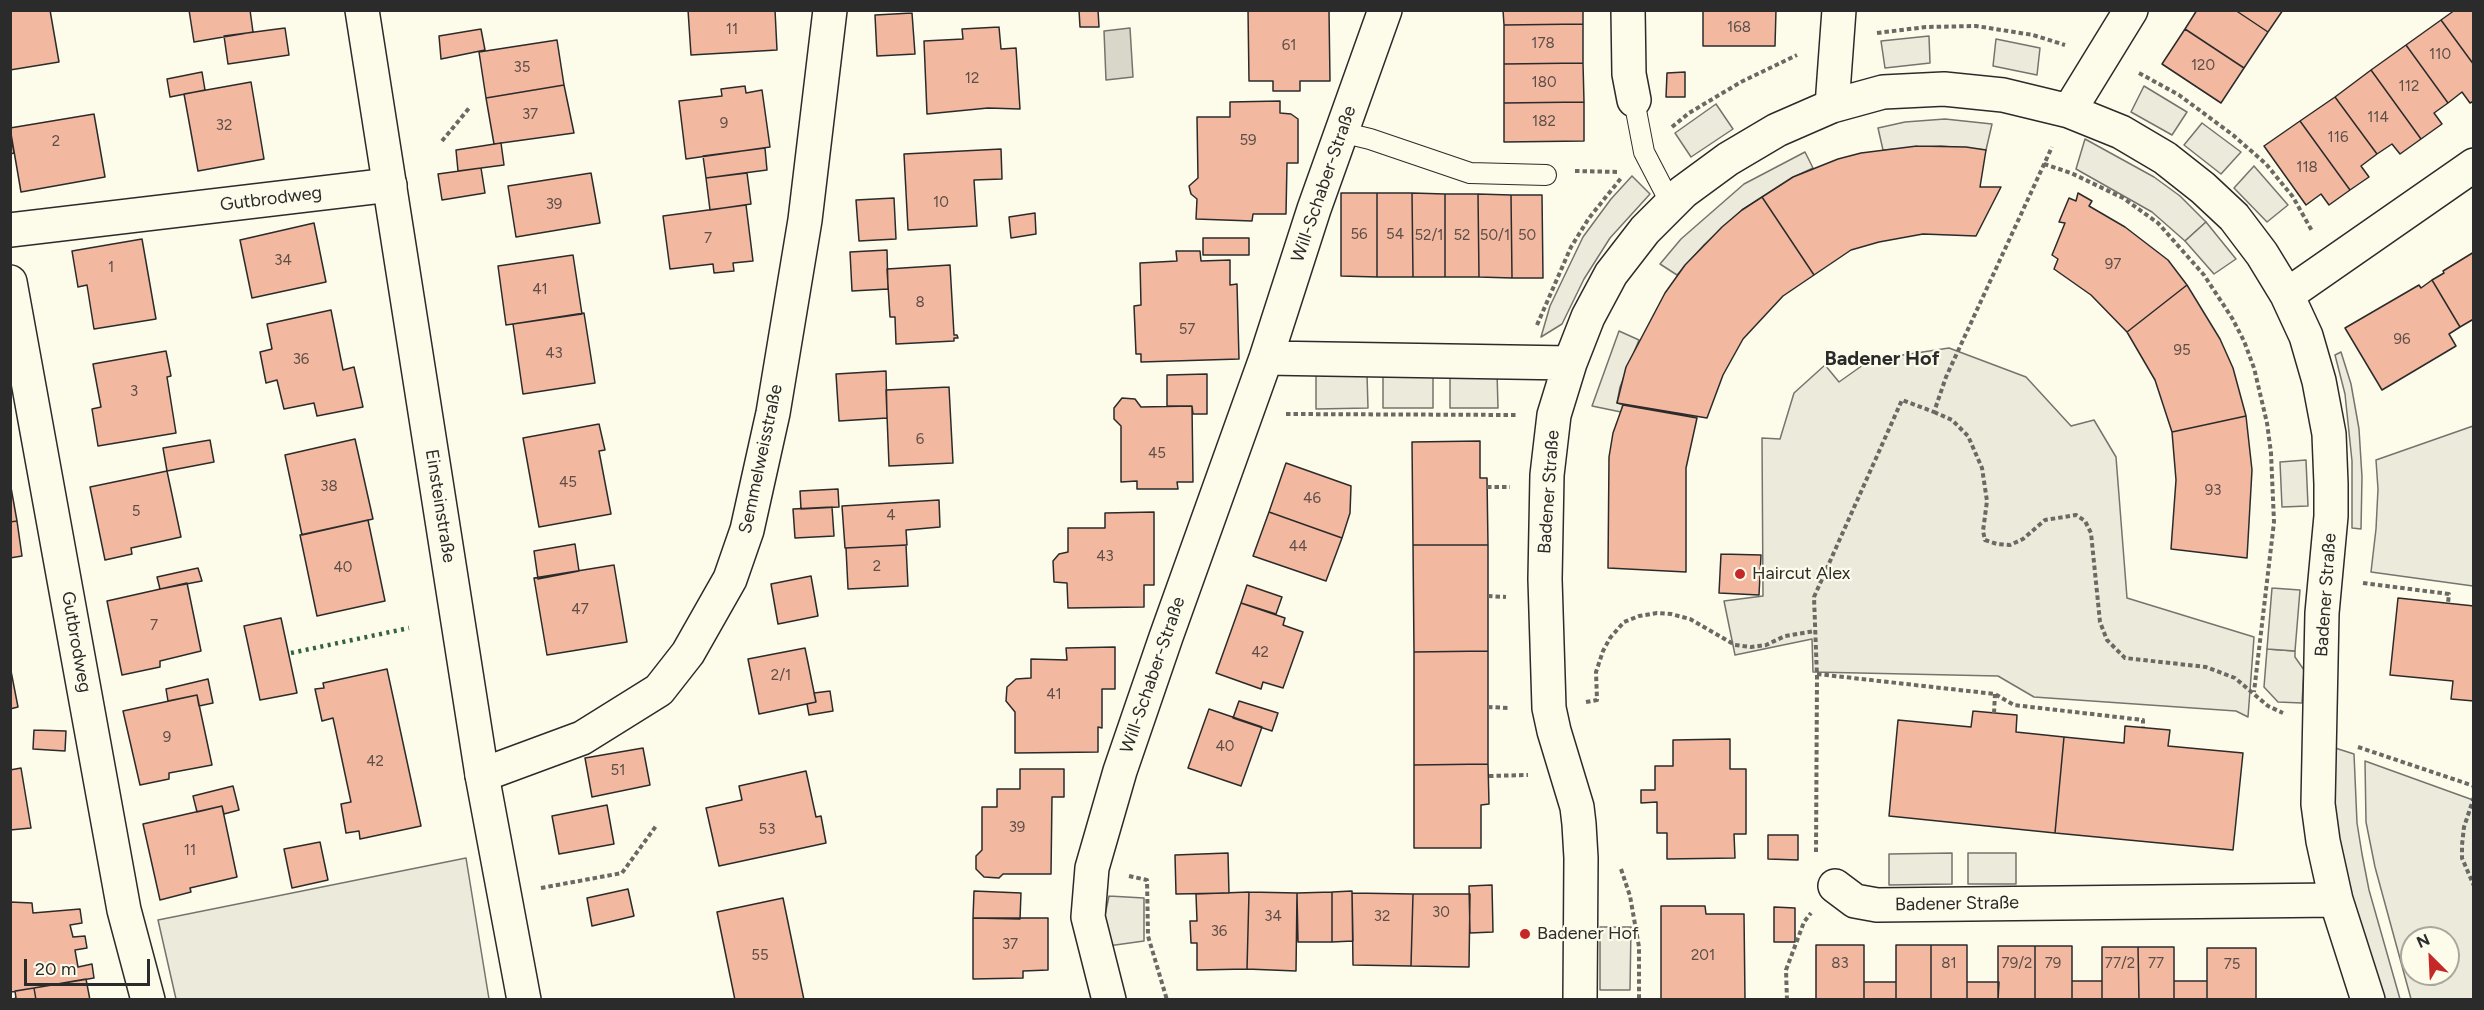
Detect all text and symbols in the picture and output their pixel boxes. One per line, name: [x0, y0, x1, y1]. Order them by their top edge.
house number: 168: [1727, 19, 1751, 37]
house number: 11: [726, 21, 738, 39]
house number: 178: [1531, 35, 1555, 53]
house number: 61: [1282, 37, 1296, 55]
house number: 110: [2429, 46, 2451, 64]
house number: 120: [2191, 57, 2215, 75]
house number: 35: [514, 59, 530, 77]
house number: 12: [965, 70, 979, 88]
house number: 180: [1531, 74, 1557, 92]
house number: 112: [2399, 78, 2419, 96]
street label: Will-Schaber-Straße: [1287, 103, 1361, 265]
house number: 37: [522, 106, 538, 124]
house number: 114: [2367, 109, 2389, 127]
house number: 182: [1532, 113, 1556, 131]
house number: 9: [720, 115, 728, 133]
house number: 32: [216, 117, 232, 135]
house number: 116: [2328, 129, 2348, 147]
house number: 59: [1239, 132, 1257, 150]
house number: 2: [52, 133, 60, 151]
house number: 118: [2296, 159, 2318, 177]
street label: Gutbrodweg: [219, 182, 323, 216]
house number: 10: [933, 194, 949, 212]
house number: 39: [546, 196, 562, 214]
house number: 56: [1350, 226, 1368, 244]
house number: 54: [1386, 226, 1404, 244]
house number: 52/1: [1414, 227, 1444, 245]
house number: 52: [1453, 227, 1471, 245]
house number: 50/1: [1480, 227, 1510, 245]
house number: 50: [1518, 227, 1536, 245]
house number: 7: [704, 230, 712, 248]
house number: 34: [274, 252, 292, 270]
house number: 97: [2105, 256, 2121, 274]
house number: 1: [108, 259, 114, 277]
house number: 41: [532, 281, 548, 299]
house number: 8: [915, 294, 925, 312]
house number: 57: [1179, 321, 1195, 339]
house number: 96: [2394, 331, 2410, 349]
house number: 95: [2173, 342, 2191, 360]
house number: 43: [545, 345, 563, 363]
district label: Badener Hof: [1824, 347, 1940, 371]
house number: 36: [293, 351, 309, 369]
street label: Semmelweisstraße: [735, 382, 787, 536]
house number: 3: [130, 383, 138, 401]
street label: Badener Straße: [1534, 429, 1564, 555]
house number: 6: [916, 431, 924, 449]
house number: 45: [1148, 445, 1166, 463]
street label: Einsteinstraße: [420, 448, 460, 564]
house number: 45: [559, 474, 577, 492]
house number: 38: [320, 478, 338, 496]
house number: 93: [2205, 482, 2221, 500]
house number: 46: [1303, 490, 1321, 508]
house number: 5: [132, 503, 140, 521]
house number: 4: [886, 507, 896, 525]
street label: Badener Straße: [2311, 532, 2341, 658]
house number: 44: [1289, 538, 1307, 556]
house number: 43: [1096, 548, 1114, 566]
house number: 2: [873, 558, 881, 576]
house number: 40: [334, 559, 352, 577]
place label: Haircut Alex: [1752, 563, 1850, 585]
marker: Haircut Alex: [1733, 567, 1747, 581]
street label: Gutbrodweg: [56, 590, 96, 694]
street label: Will-Schaber-Straße: [1116, 594, 1190, 756]
house number: 47: [571, 601, 589, 619]
house number: 7: [150, 617, 158, 635]
house number: 42: [1251, 644, 1269, 662]
house number: 2/1: [771, 667, 791, 685]
house number: 41: [1046, 686, 1062, 704]
house number: 9: [163, 729, 171, 747]
house number: 40: [1216, 738, 1234, 756]
house number: 42: [366, 753, 384, 771]
house number: 51: [611, 762, 625, 780]
house number: 39: [1009, 819, 1025, 837]
house number: 53: [759, 821, 775, 839]
house number: 11: [184, 842, 196, 860]
street label: Badener Straße: [1895, 892, 2019, 916]
house number: 30: [1432, 904, 1450, 922]
house number: 34: [1264, 908, 1282, 926]
house number: 32: [1374, 908, 1390, 926]
house number: 36: [1211, 923, 1227, 941]
place label: Badener Hof: [1537, 923, 1639, 945]
north arrow: [2400, 926, 2460, 986]
marker: Badener Hof: [1518, 927, 1532, 941]
text: N: [2414, 930, 2433, 952]
house number: 37: [1002, 936, 1018, 954]
scale bar: [27, 947, 153, 985]
house number: 55: [751, 947, 769, 965]
house number: 201: [1691, 947, 1715, 965]
house number: 83: [1831, 955, 1849, 973]
house number: 81: [1941, 955, 1957, 973]
house number: 79/2: [2002, 955, 2032, 973]
house number: 79: [2045, 955, 2061, 973]
house number: 77/2: [2105, 955, 2135, 973]
house number: 77: [2148, 955, 2164, 973]
house number: 75: [2224, 956, 2240, 974]
text: 20 m: [35, 958, 76, 980]

